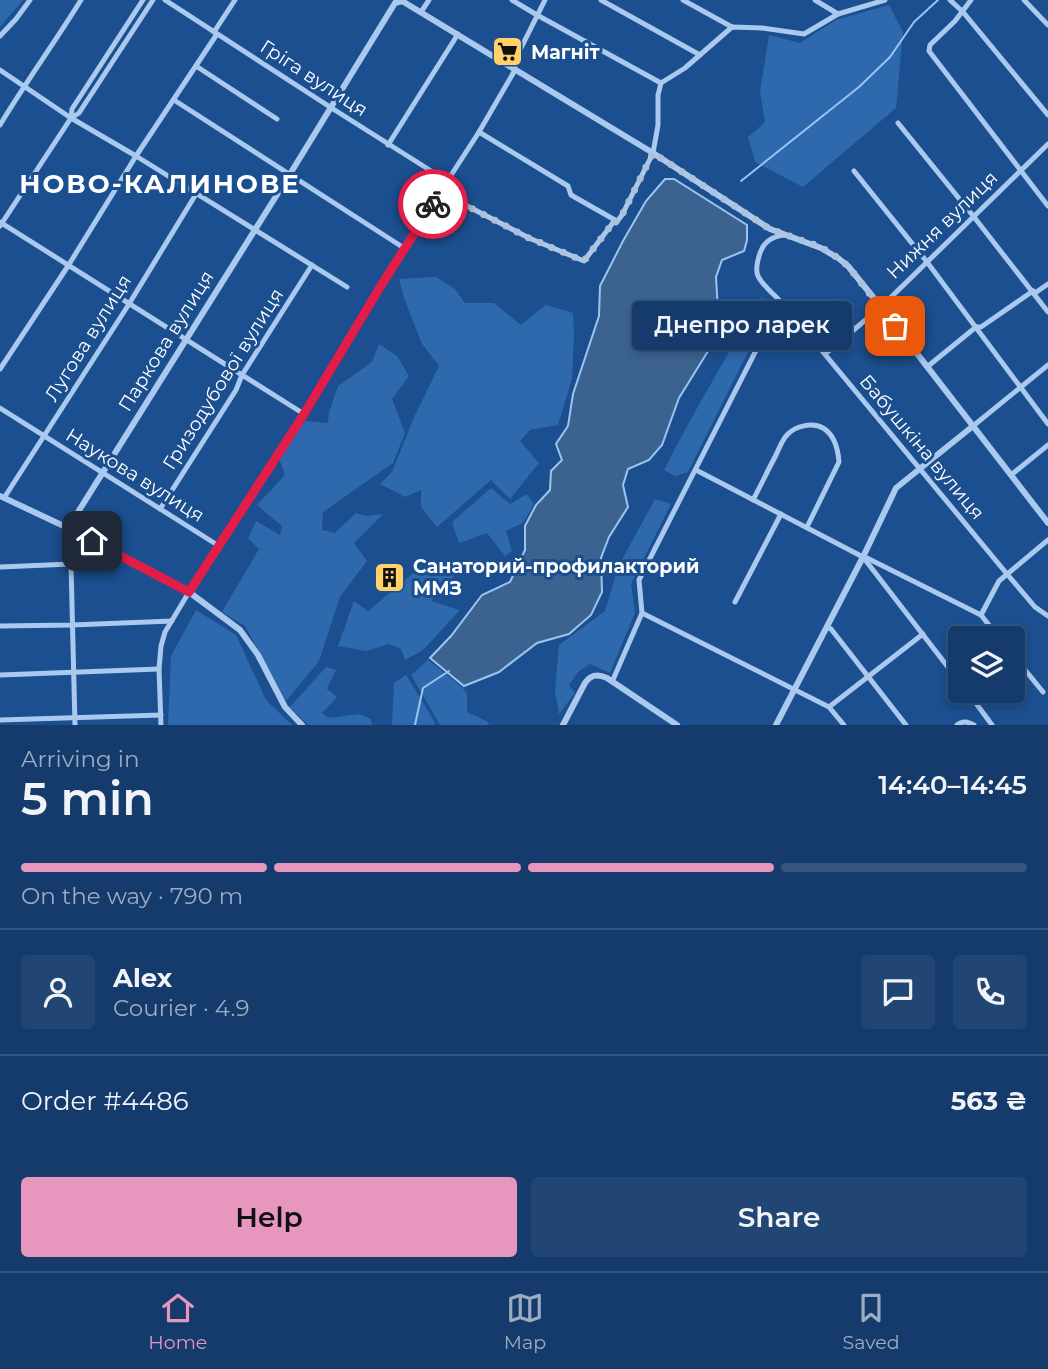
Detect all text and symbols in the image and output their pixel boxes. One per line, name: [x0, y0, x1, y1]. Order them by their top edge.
street label: Гріга вулиця: [256, 35, 372, 121]
supermarket icon: Магніт: [491, 35, 525, 69]
place label: Магніт: [531, 41, 601, 64]
street label: Нижня вулиця: [882, 166, 1002, 284]
district label: НОВО-КАЛИНОВЕ: [19, 168, 301, 200]
courier: [398, 169, 468, 239]
icon: bike: [414, 185, 452, 223]
street label: Паркова вулиця: [113, 266, 219, 416]
street label: Лугова вулиця: [40, 270, 136, 406]
street label: Гризодубової вулиця: [158, 284, 288, 474]
pin: [865, 296, 925, 356]
callout: Днепро ларек: [632, 302, 853, 350]
icon: bag: [876, 307, 914, 345]
text: Днепро ларек: [654, 311, 830, 339]
street label: Бабушкіна вулиця: [855, 370, 989, 524]
street label: Наукова вулиця: [61, 423, 209, 527]
pin: [62, 511, 122, 571]
icon: home: [73, 522, 111, 560]
place label: Санаторий-профилакторий ММЗ: [413, 555, 699, 600]
building icon: Санаторий-профилакторий ММЗ: [373, 560, 407, 594]
map controls: [948, 626, 1025, 703]
button: layers: [948, 626, 1025, 703]
text: Arriving in: [21, 745, 140, 773]
text: 14:40–14:45: [878, 769, 1027, 801]
text: 5 min: [21, 770, 154, 827]
text: On the way · 790 m: [21, 882, 243, 910]
button: person: [21, 955, 95, 1029]
button: chat: [861, 955, 935, 1029]
button: phone: [953, 955, 1027, 1029]
text: Alex: [113, 962, 172, 994]
text: Courier · 4.9: [113, 994, 249, 1022]
text: Order #4486: [21, 1085, 189, 1117]
text: 563 ₴: [951, 1085, 1027, 1117]
button: Help: [21, 1177, 517, 1257]
button: Share: [531, 1177, 1027, 1257]
tab: Home: [148, 1289, 207, 1354]
tab: Map: [504, 1289, 546, 1354]
tab: Saved: [843, 1289, 900, 1354]

